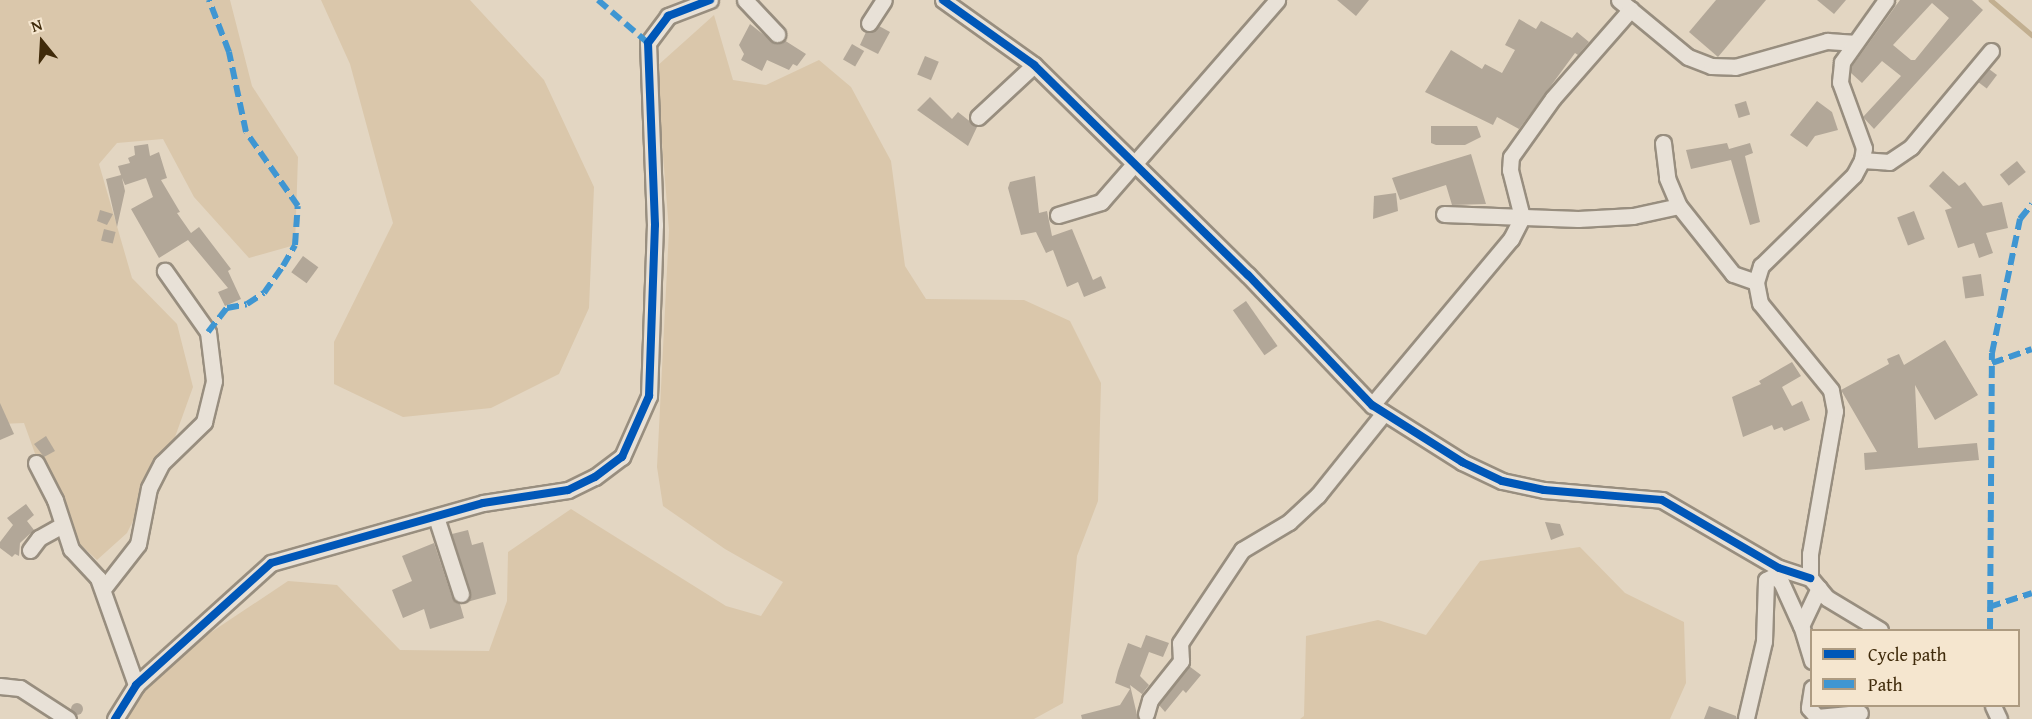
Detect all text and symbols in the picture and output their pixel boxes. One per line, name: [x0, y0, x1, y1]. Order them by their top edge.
north arrow: [12, 12, 72, 72]
text: N: [28, 12, 45, 38]
legend: [1810, 629, 2020, 707]
text: Cycle path: [1868, 641, 1947, 668]
text: Path: [1868, 671, 1903, 698]

